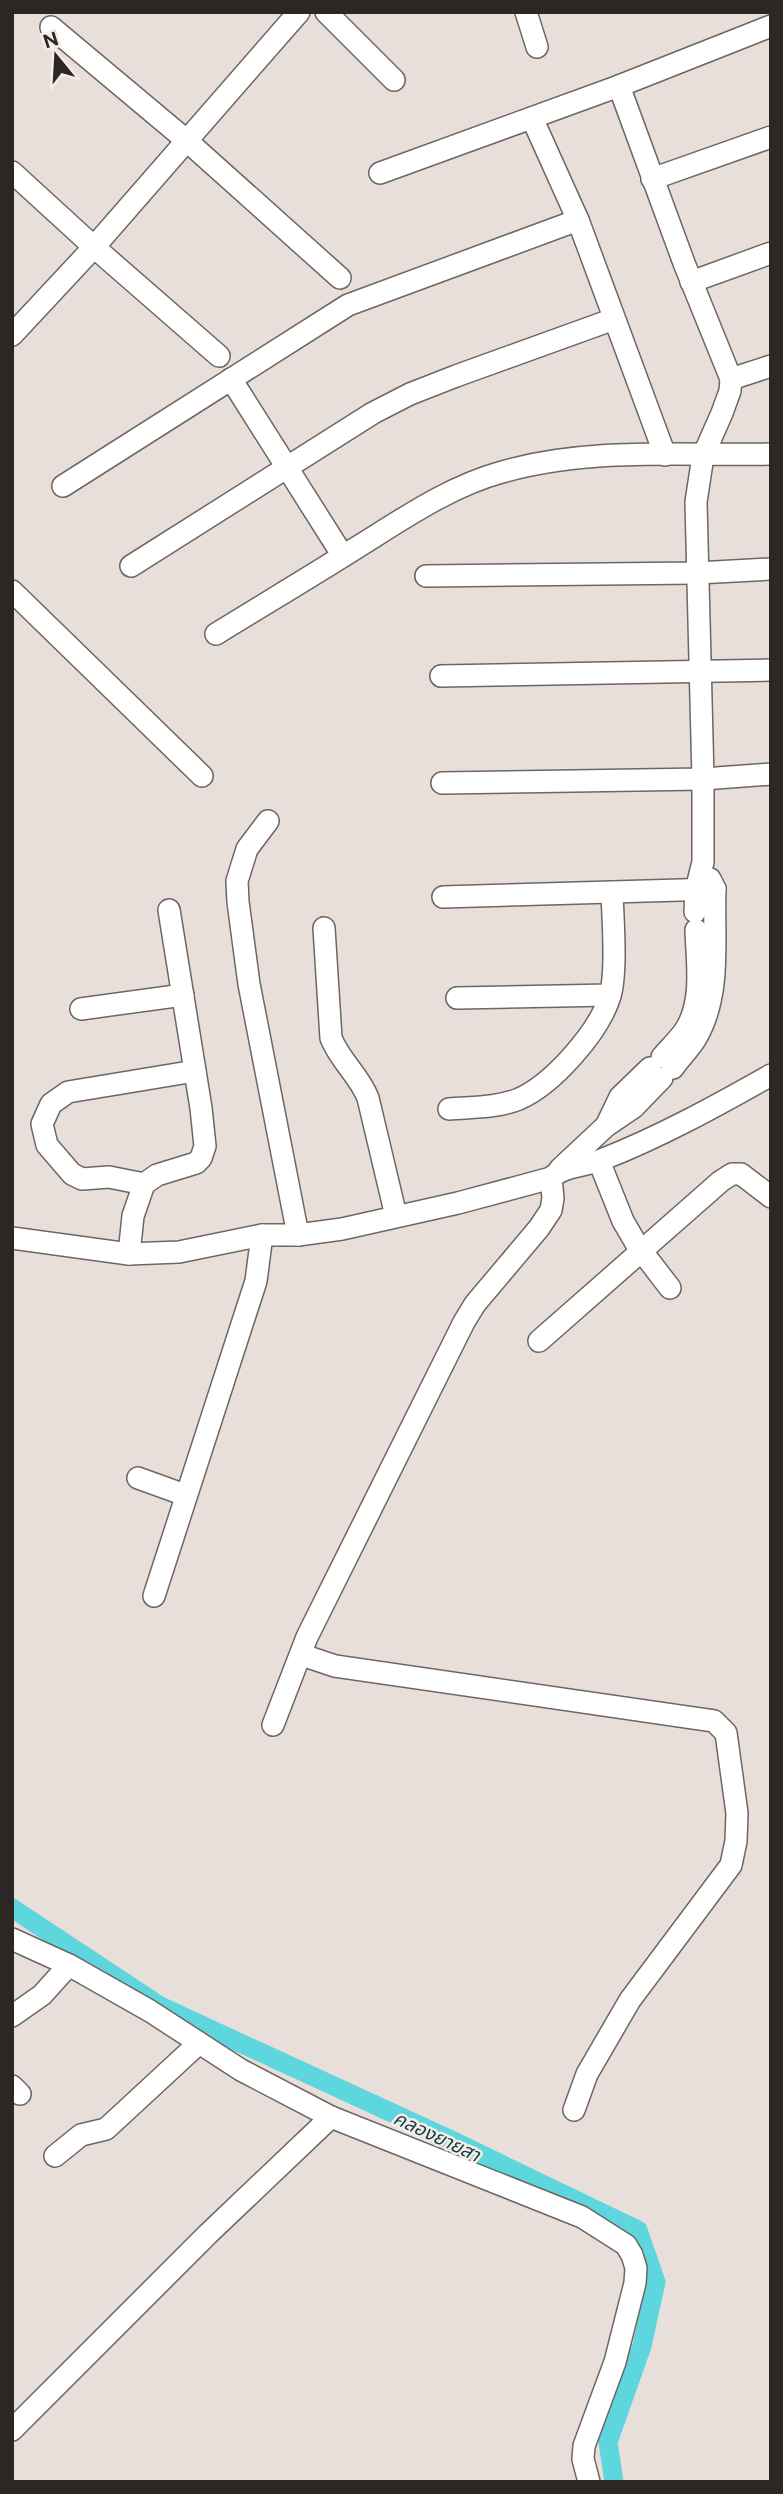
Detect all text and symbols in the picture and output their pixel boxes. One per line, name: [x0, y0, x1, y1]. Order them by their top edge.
north arrow: [21, 21, 91, 91]
text: N: [40, 27, 61, 53]
water label: คลองยายสา: [390, 2106, 485, 2166]

